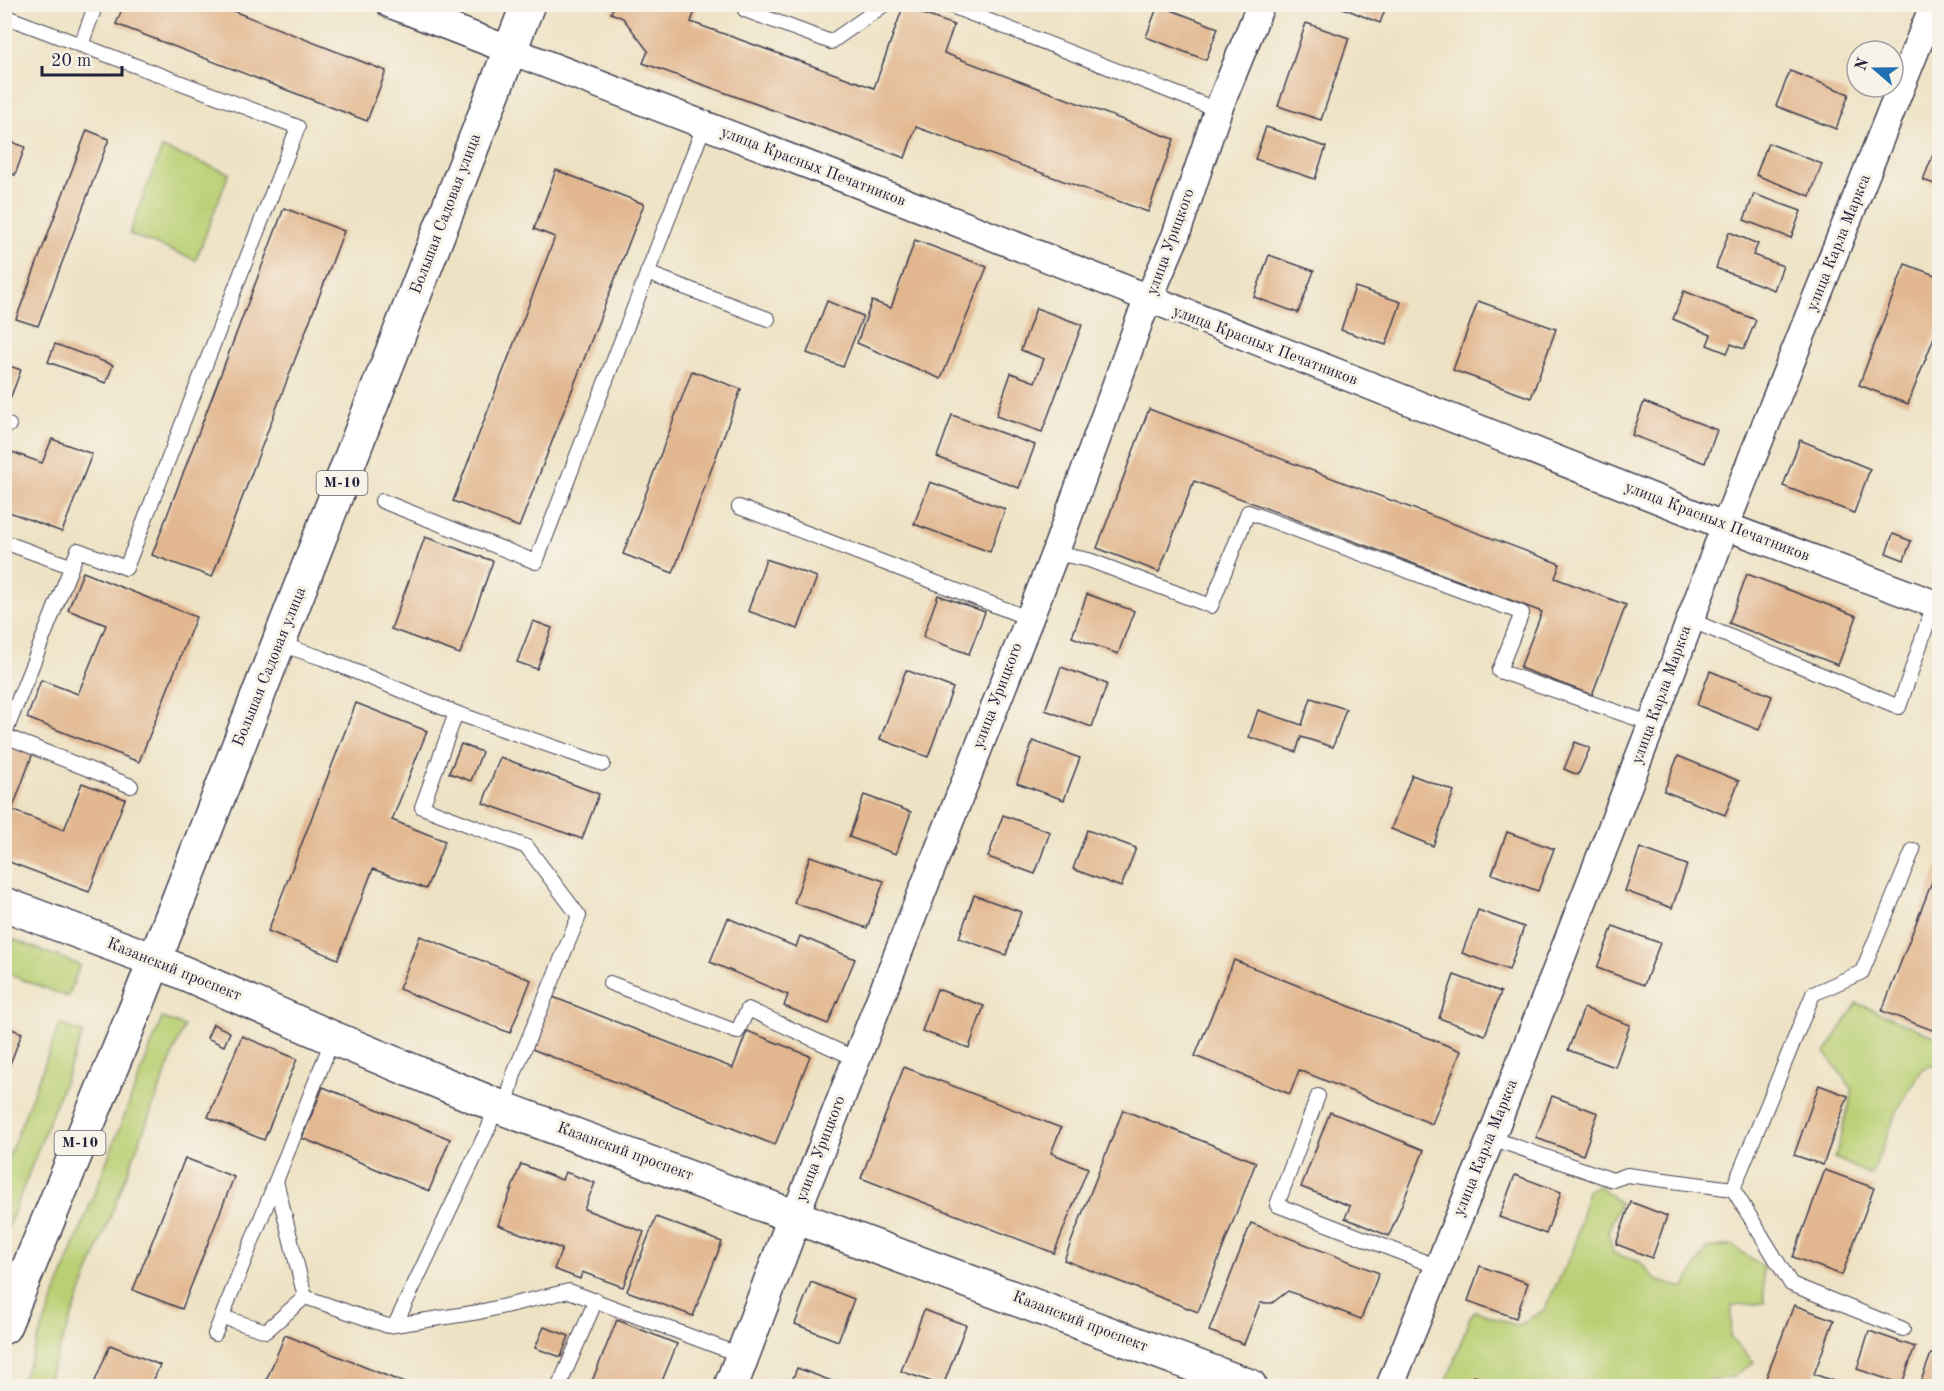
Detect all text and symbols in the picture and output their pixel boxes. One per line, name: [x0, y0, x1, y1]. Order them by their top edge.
scale bar: [42, 39, 122, 77]
north arrow: [1845, 39, 1905, 99]
text: 20 m: [51, 52, 91, 70]
text: N: [1853, 55, 1873, 73]
street label: улица Красных Печатников: [718, 124, 908, 210]
street label: Большая Садовая улица: [408, 131, 484, 296]
street label: улица Карла Маркса: [1804, 172, 1874, 314]
street label: улица Урицкого: [1144, 187, 1198, 297]
street label: улица Красных Печатников: [1170, 303, 1360, 389]
road number: М-10: [316, 471, 368, 495]
street label: улица Красных Печатников: [1622, 479, 1812, 565]
street label: Большая Садовая улица: [231, 585, 309, 749]
street label: улица Карла Маркса: [1629, 623, 1695, 766]
street label: улица Урицкого: [970, 641, 1026, 751]
street label: Казанский проспект: [104, 936, 244, 1004]
street label: улица Карла Маркса: [1451, 1077, 1521, 1219]
street label: улица Урицкого: [793, 1094, 849, 1204]
street label: Казанский проспект: [555, 1120, 695, 1184]
road number: М-10: [54, 1131, 106, 1155]
street label: Казанский проспект: [1010, 1289, 1150, 1355]

